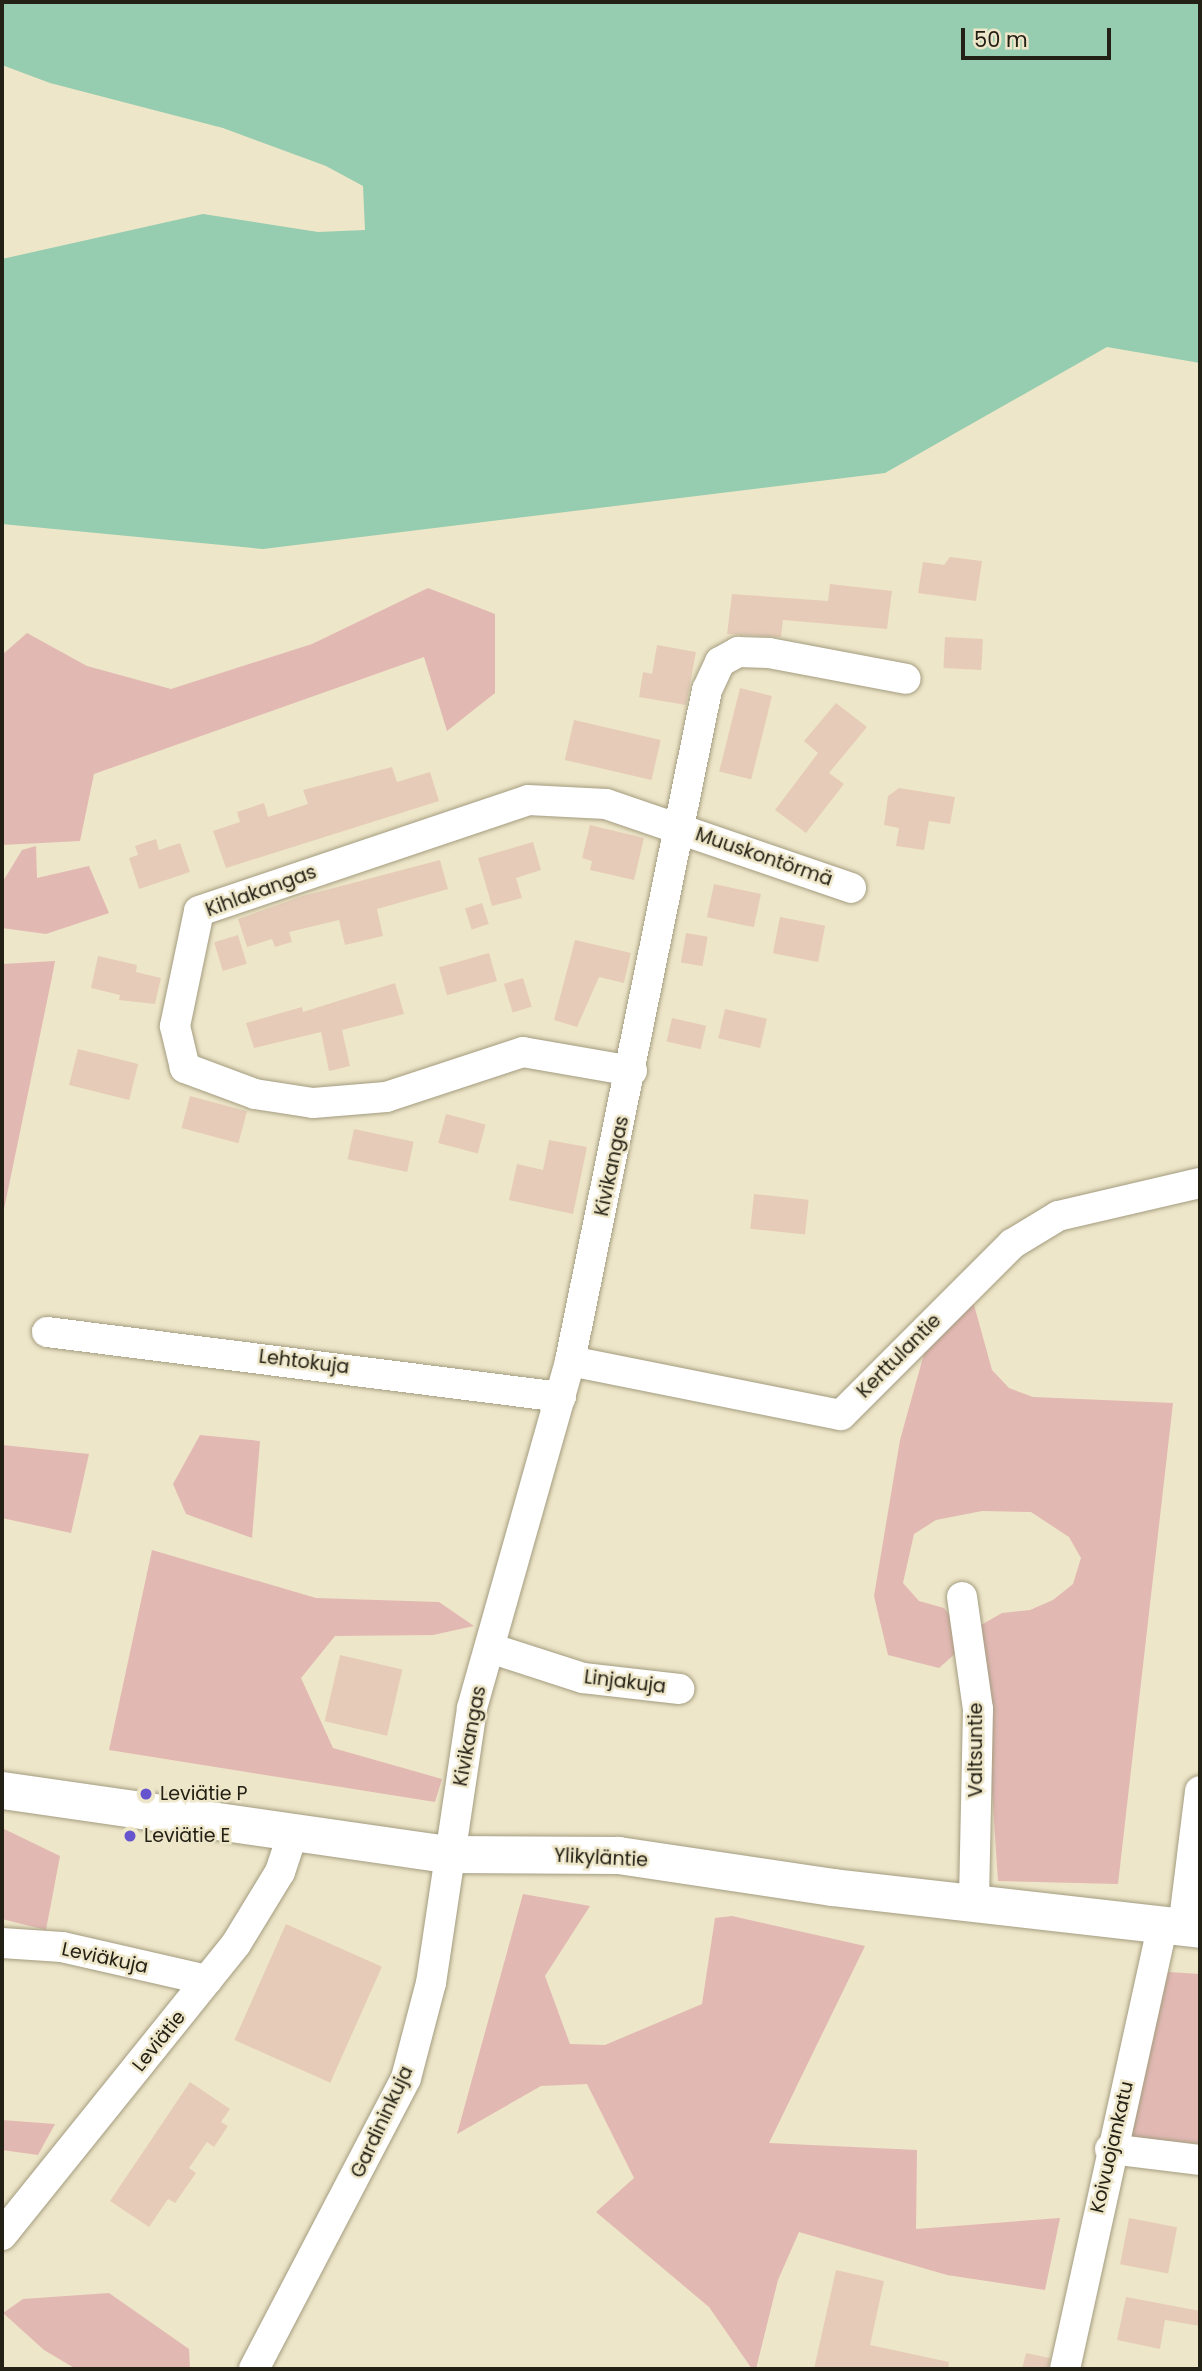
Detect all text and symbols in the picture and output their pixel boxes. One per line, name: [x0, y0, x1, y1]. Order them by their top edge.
scale bar: [964, 14, 1114, 58]
text: 50 m: [974, 25, 1028, 54]
street label: Muuskontörmä: [693, 823, 835, 891]
street label: Kihlakangas: [203, 860, 319, 922]
street label: Kivikangas: [590, 1114, 634, 1218]
street label: Kerttulantie: [852, 1309, 946, 1403]
street label: Lehtokuja: [258, 1345, 350, 1379]
street label: Linjakuja: [583, 1666, 667, 1698]
street label: Kivikangas: [449, 1684, 491, 1788]
street label: Valtsuntie: [965, 1703, 987, 1797]
place label: Leviätie P: [160, 1783, 248, 1805]
marker: Leviätie P: [138, 1786, 154, 1802]
place label: Leviätie E: [144, 1825, 230, 1847]
marker: Leviätie E: [122, 1828, 138, 1844]
street label: Ylikyläntie: [553, 1844, 649, 1872]
street label: Leviäkuja: [60, 1938, 150, 1978]
street label: Leviätie: [128, 2006, 190, 2076]
street label: Gardininkuja: [346, 2062, 418, 2182]
street label: Koivuojankatu: [1086, 2079, 1138, 2215]

